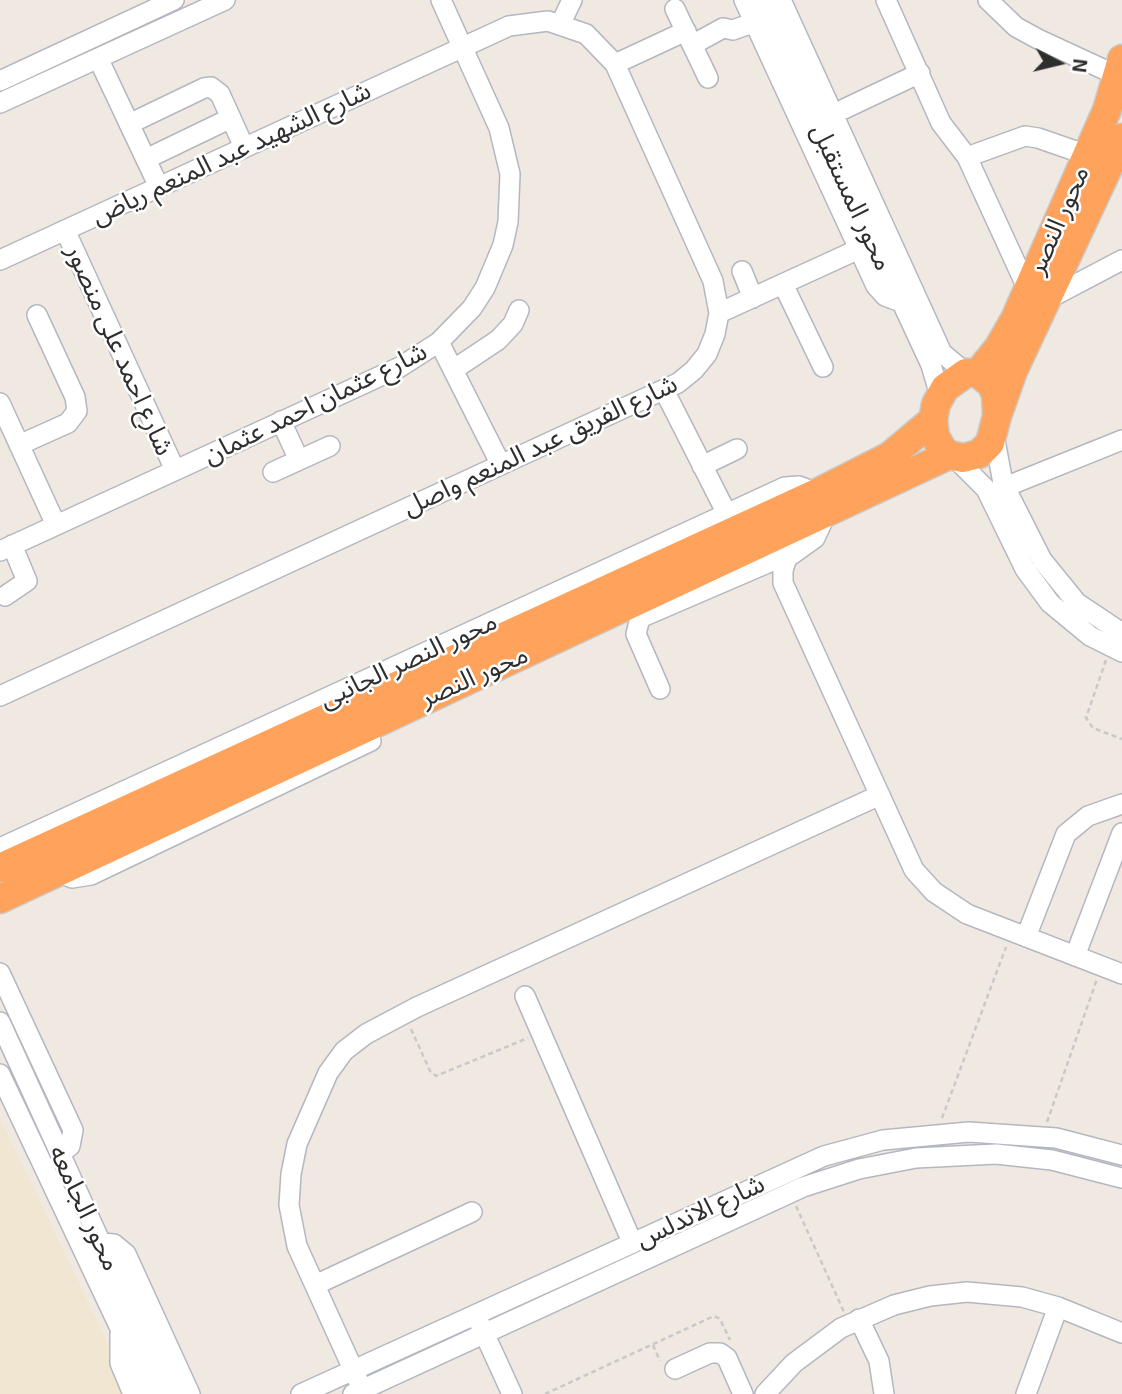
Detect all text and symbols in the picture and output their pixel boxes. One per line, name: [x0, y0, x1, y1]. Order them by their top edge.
north arrow: [1024, 28, 1094, 98]
text: N: [1068, 57, 1093, 74]
street label: شارع الشهيد عبد المنعم رياض: [86, 75, 376, 231]
street label: محور المستقبل: [804, 119, 900, 275]
street label: محور النصر: [1020, 161, 1096, 279]
street label: شارع احمد على منصور: [59, 240, 181, 460]
street label: شارع عثمان احمد عثمان: [198, 335, 432, 471]
street label: شارع الفريق عبد المنعم واصل: [398, 368, 682, 522]
street label: محور النصر الجانبى: [314, 605, 502, 715]
street label: محور النصر: [415, 638, 533, 714]
street label: محور الجامعه: [42, 1140, 128, 1276]
street label: شارع الاندلس: [631, 1168, 769, 1254]

